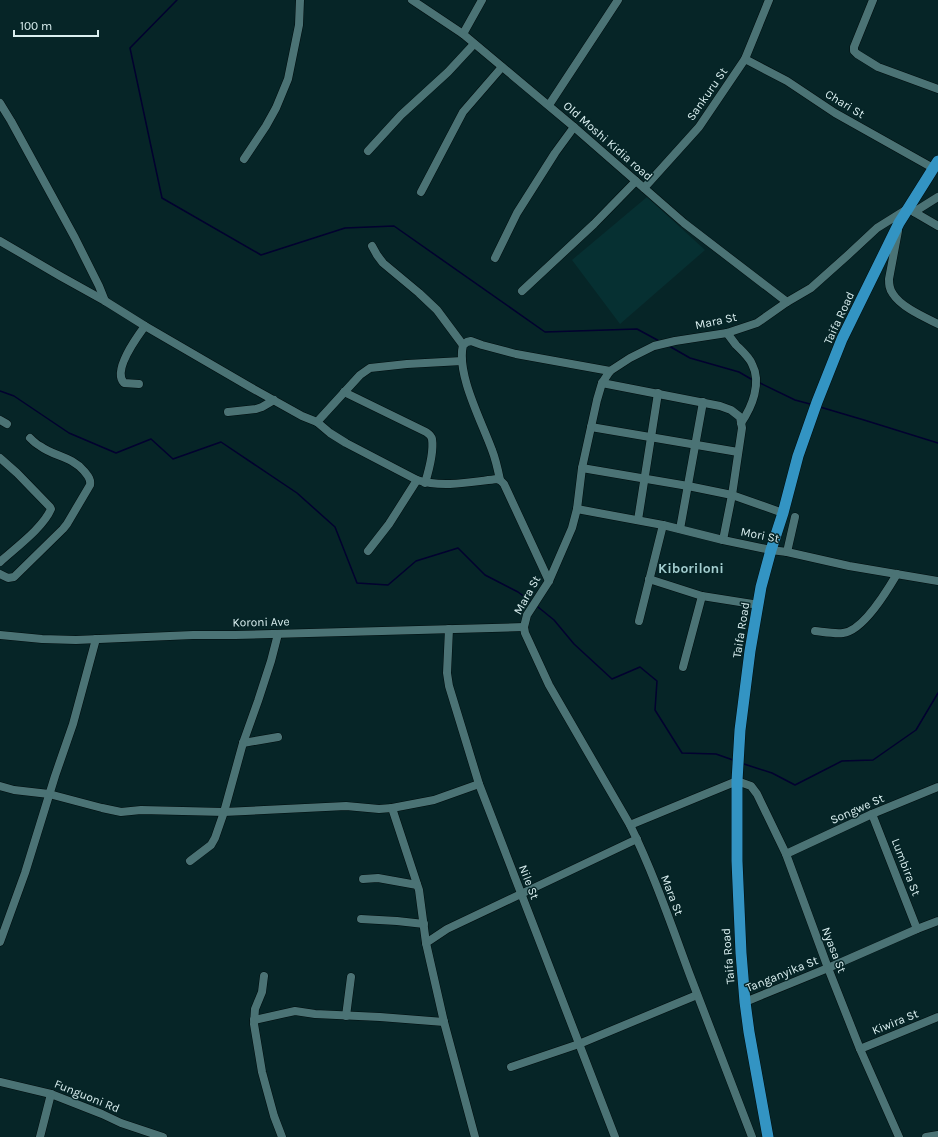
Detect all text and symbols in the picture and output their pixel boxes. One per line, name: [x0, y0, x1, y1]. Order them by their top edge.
scale bar: [14, 12, 98, 38]
text: 100 m: [20, 19, 52, 33]
street label: Sankuru St: [684, 64, 731, 123]
street label: Chari St: [823, 87, 868, 122]
street label: Old Moshi Kidia road: [561, 99, 655, 183]
street label: Taifa Road: [821, 290, 857, 346]
street label: Mara St: [694, 310, 739, 332]
street label: Mori St: [739, 524, 781, 546]
district label: Kiboriloni: [658, 560, 724, 577]
street label: Mara St: [511, 573, 544, 617]
street label: Taifa Road: [730, 601, 752, 659]
street label: Koroni Ave: [232, 615, 290, 629]
street label: Songwe St: [828, 791, 886, 827]
street label: Lumbira St: [889, 836, 924, 898]
street label: Nile St: [516, 863, 542, 902]
street label: Mara St: [658, 873, 686, 918]
street label: Nyasa St: [819, 925, 849, 975]
street label: Taifa Road: [719, 927, 737, 985]
street label: Tanganyika St: [744, 953, 821, 995]
street label: Kiwira St: [870, 1006, 921, 1038]
street label: Funguoni Rd: [52, 1077, 122, 1115]

